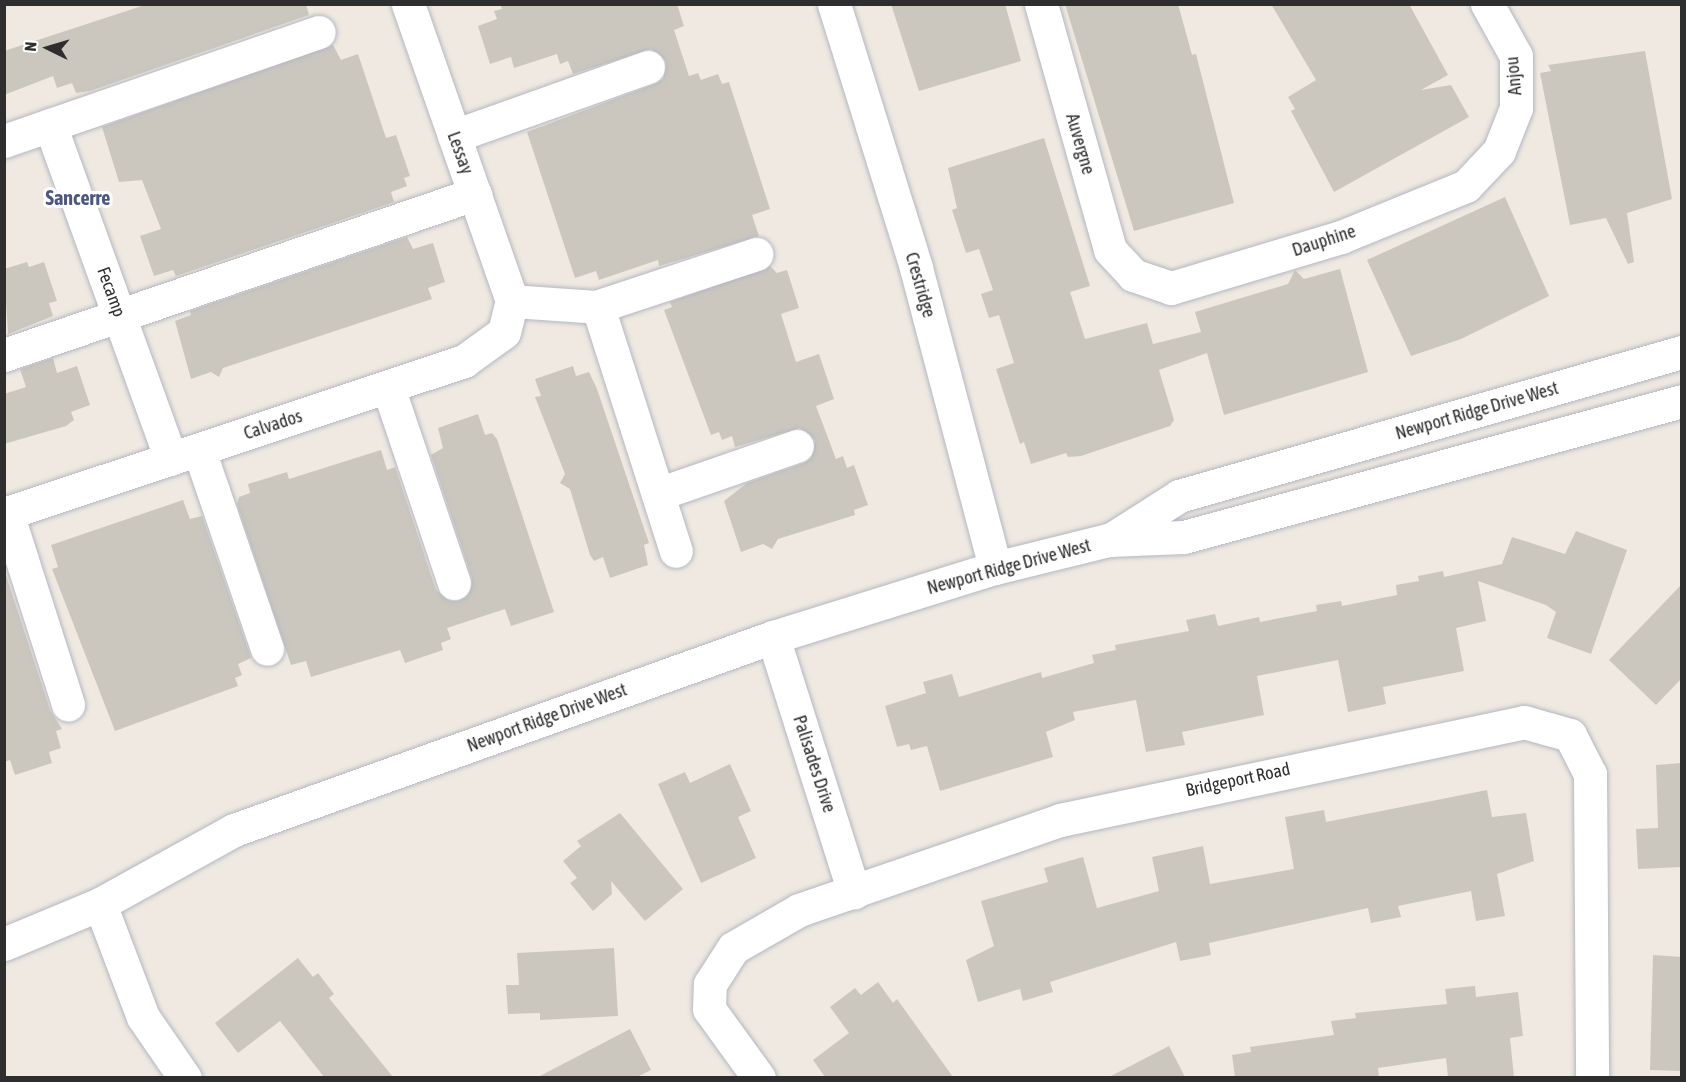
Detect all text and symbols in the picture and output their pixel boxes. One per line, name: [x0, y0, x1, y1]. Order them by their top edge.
north arrow: [18, 18, 78, 78]
text: N: [21, 41, 39, 52]
street label: Anjou: [1502, 56, 1526, 96]
street label: Auvergne: [1061, 111, 1099, 177]
street label: Lessay: [442, 129, 478, 177]
district label: Sancerre: [46, 185, 110, 209]
street label: Dauphine: [1290, 221, 1358, 261]
street label: Crestridge: [900, 250, 940, 320]
street label: Fecamp: [92, 264, 130, 320]
street label: Newport Ridge Drive West: [1393, 377, 1561, 445]
street label: Calvados: [241, 405, 305, 445]
street label: Newport Ridge Drive West: [925, 535, 1093, 599]
street label: Newport Ridge Drive West: [464, 679, 630, 757]
street label: Palisades Drive: [788, 713, 840, 815]
street label: Bridgeport Road: [1184, 758, 1292, 802]

